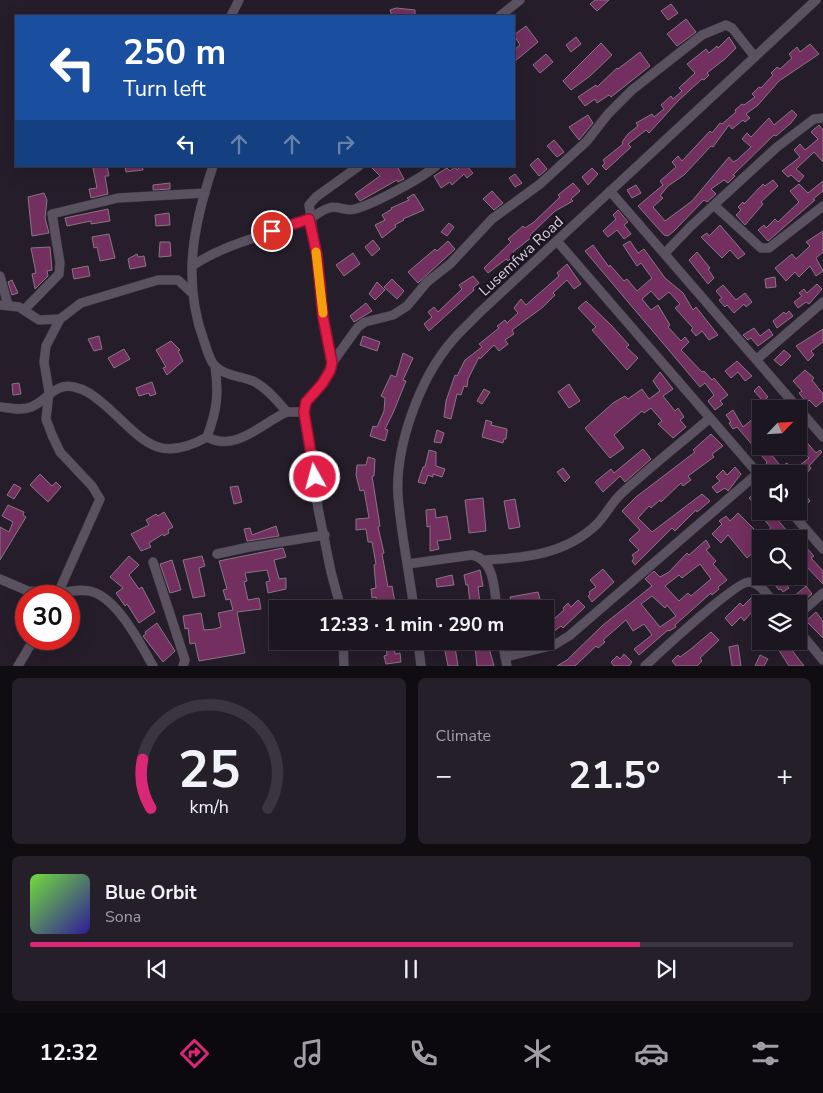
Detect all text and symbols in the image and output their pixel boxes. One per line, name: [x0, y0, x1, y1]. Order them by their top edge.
text: 250 m: [123, 29, 226, 76]
icon: left: [40, 35, 105, 100]
text: Turn left: [123, 74, 206, 104]
icon: left: [172, 130, 200, 158]
icon: ahead: [225, 130, 253, 158]
icon: ahead: [278, 130, 306, 158]
icon: right: [331, 130, 359, 158]
pin: [251, 210, 293, 252]
street label: Lusemfwa Road: [475, 212, 567, 300]
icon: arrive: [258, 217, 286, 245]
north arrow: [752, 400, 808, 455]
map controls: [752, 400, 807, 650]
position arrow: [288, 450, 340, 502]
button: sound: [752, 465, 807, 520]
button: search: [752, 530, 807, 585]
speed limit sign: 30: [15, 585, 80, 650]
button: layers: [752, 595, 807, 650]
text: 12:33 · 1 min · 290 m: [319, 612, 504, 638]
text: Climate: [436, 725, 491, 747]
text: 25: [178, 734, 240, 805]
text: 21.5°: [568, 750, 660, 801]
text: −: [436, 757, 452, 795]
text: +: [776, 757, 793, 795]
text: km/h: [189, 795, 228, 819]
text: Blue Orbit: [105, 880, 196, 906]
text: Sona: [105, 906, 141, 928]
icon: previous: [143, 955, 171, 983]
icon: pause: [397, 955, 425, 983]
icon: next: [652, 955, 680, 983]
icon: directions: [177, 1036, 212, 1071]
icon: music: [291, 1036, 326, 1071]
icon: phone: [406, 1036, 441, 1071]
icon: climate: [520, 1036, 555, 1071]
icon: car: [634, 1036, 669, 1071]
icon: filters: [748, 1036, 783, 1071]
text: 12:32: [40, 1038, 98, 1068]

